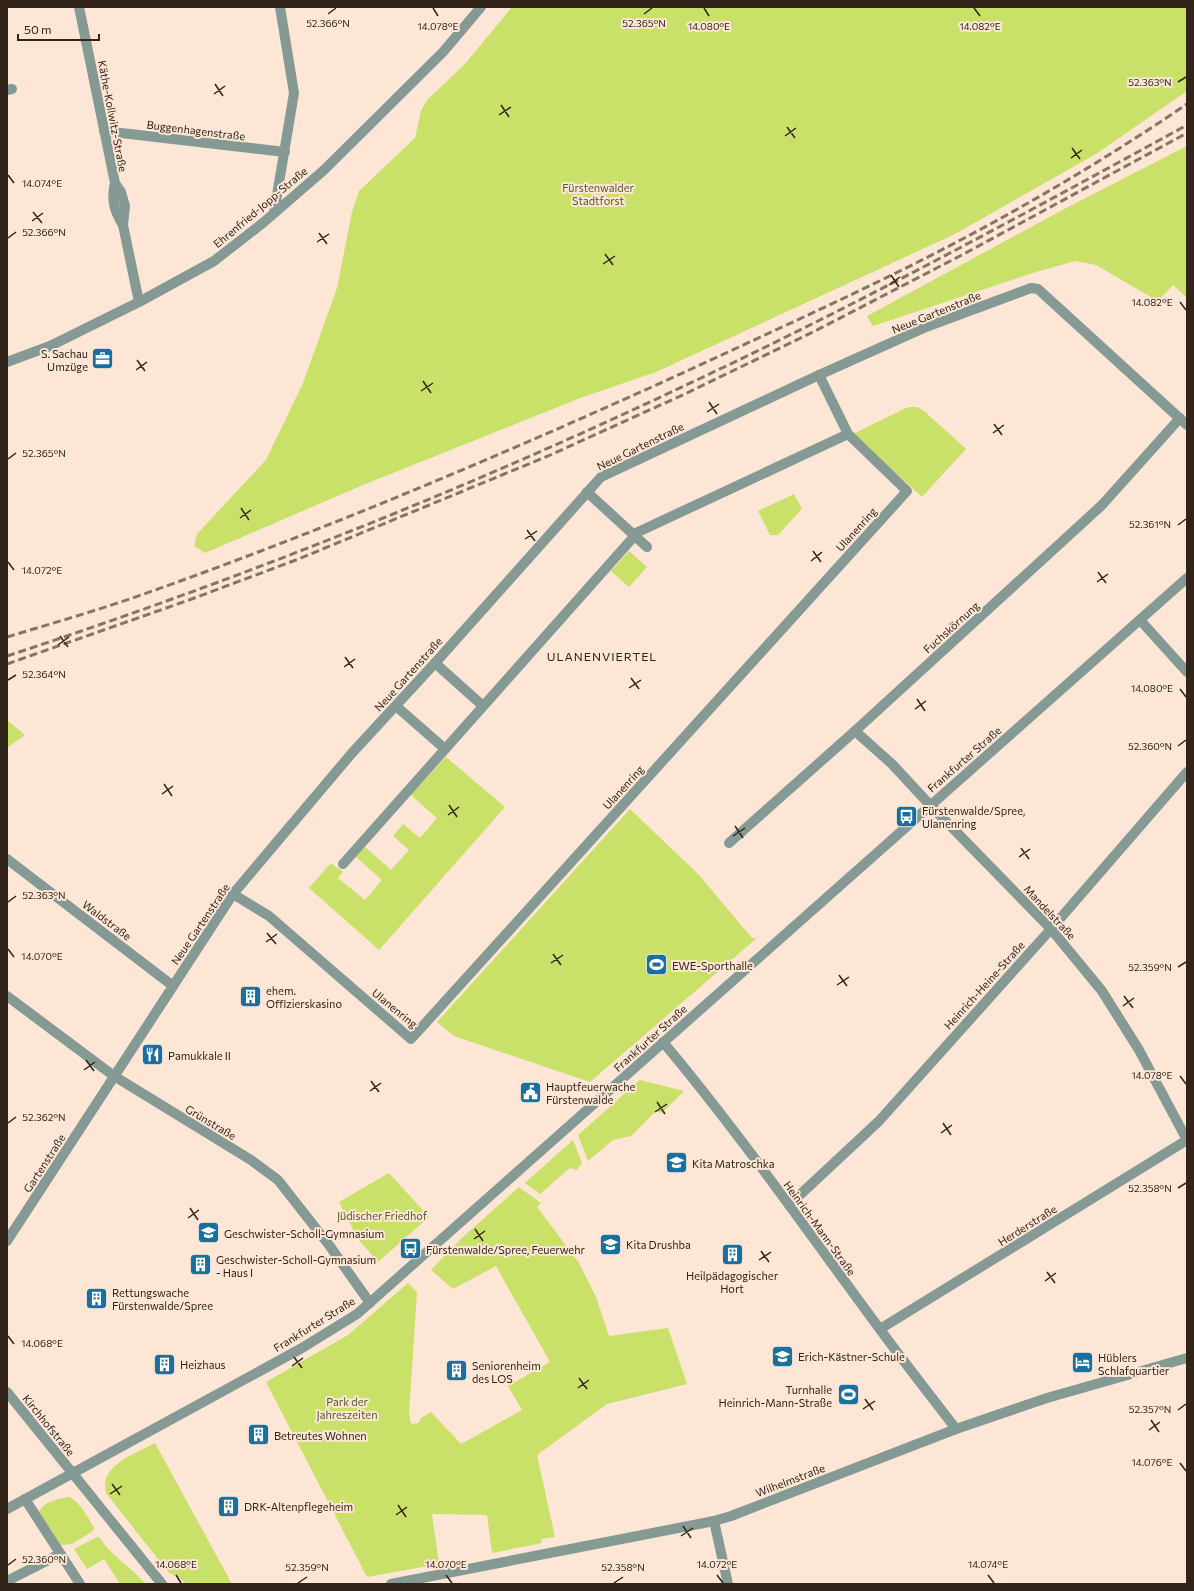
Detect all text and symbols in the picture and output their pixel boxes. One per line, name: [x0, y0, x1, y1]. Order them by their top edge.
scale bar: [18, 16, 99, 42]
text: 52.366°N: [306, 17, 350, 29]
text: 52.365°N: [622, 17, 666, 29]
text: 14.078°E: [418, 20, 458, 32]
text: 14.080°E: [688, 20, 730, 32]
text: 14.082°E: [959, 20, 1001, 32]
text: 50 m: [24, 22, 52, 36]
street label: Käthe-Kollwitz-Straße: [96, 59, 130, 173]
text: 52.363°N: [1128, 76, 1172, 88]
street label: Buggenhagenstraße: [146, 118, 246, 143]
street label: Ehrenfried-Jopp-Straße: [211, 164, 310, 251]
text: 14.074°E: [22, 177, 62, 189]
park label: Fürstenwalder Stadtforst: [562, 181, 634, 207]
text: 52.366°N: [22, 226, 66, 238]
street label: Neue Gartenstraße: [890, 288, 983, 336]
text: 14.082°E: [1131, 296, 1173, 308]
office icon: S. Sachau Umzüge: [90, 346, 116, 372]
place label: S. Sachau Umzüge: [41, 347, 88, 373]
street label: Neue Gartenstraße: [595, 419, 686, 473]
text: 52.365°N: [22, 447, 66, 459]
street label: Ulanenring: [833, 504, 879, 554]
text: 52.361°N: [1129, 518, 1171, 530]
text: 14.072°E: [22, 564, 62, 576]
street label: Fuchskörnung: [920, 599, 982, 655]
street label: Neue Gartenstraße: [371, 634, 445, 714]
district label: ULANENVIERTEL: [547, 649, 657, 663]
text: 52.364°N: [22, 668, 66, 680]
text: 14.080°E: [1131, 682, 1173, 694]
street label: Frankfurter Straße: [924, 723, 1004, 795]
text: 52.360°N: [1128, 740, 1172, 752]
street label: Ulanenring: [600, 762, 646, 812]
bus stop icon: Fürstenwalde/Spree, Ulanenring: [893, 803, 919, 829]
place label: Fürstenwalde/Spree, Ulanenring: [922, 804, 1025, 830]
street label: Neue Gartenstraße: [168, 881, 232, 967]
street label: Mandelstraße: [1022, 882, 1079, 942]
text: 52.363°N: [22, 889, 66, 901]
street label: Waldstraße: [80, 897, 134, 943]
street label: Heinrich-Heine-Straße: [941, 938, 1027, 1032]
text: 14.070°E: [21, 950, 63, 962]
sports icon: EWE-Sporthalle: [644, 952, 670, 978]
place label: EWE-Sporthalle: [672, 959, 753, 972]
text: 52.359°N: [1128, 961, 1172, 973]
building icon: ehem. Offizierskasino: [237, 983, 263, 1009]
place label: ehem. Offizierskasino: [266, 984, 342, 1010]
street label: Ulanenring: [370, 986, 420, 1030]
street label: Frankfurter Straße: [611, 1002, 689, 1074]
restaurant icon: Pamukkale II: [139, 1042, 165, 1068]
place label: Pamukkale II: [168, 1049, 231, 1062]
text: 14.078°E: [1132, 1069, 1172, 1081]
public building icon: Hauptfeuerwache Fürstenwalde: [518, 1079, 544, 1105]
place label: Hauptfeuerwache Fürstenwalde: [546, 1080, 635, 1106]
street label: Grünstraße: [183, 1102, 239, 1142]
text: 52.362°N: [22, 1111, 66, 1123]
street label: Gartenstraße: [20, 1131, 68, 1195]
school or university icon: Kita Matroschka: [664, 1150, 690, 1176]
place label: Kita Matroschka: [692, 1157, 774, 1170]
street label: Heinrich-Mann-Straße: [781, 1178, 859, 1278]
text: 52.358°N: [1128, 1182, 1172, 1194]
street label: Herderstraße: [995, 1202, 1059, 1248]
park label: Jüdischer Friedhof: [337, 1209, 428, 1223]
school or university icon: Geschwister-Scholl-Gymnasium: [196, 1220, 222, 1246]
place label: Geschwister-Scholl-Gymnasium: [224, 1227, 384, 1240]
school or university icon: Kita Drushba: [597, 1231, 623, 1257]
bus stop icon: Fürstenwalde/Spree, Feuerwehr: [398, 1236, 424, 1262]
place label: Kita Drushba: [626, 1238, 691, 1251]
building icon: Heilpädagogischer Hort: [719, 1242, 745, 1268]
place label: Fürstenwalde/Spree, Feuerwehr: [426, 1243, 585, 1256]
building icon: Geschwister-Scholl-Gymnasium - Haus I: [187, 1252, 213, 1278]
place label: Geschwister-Scholl-Gymnasium - Haus I: [216, 1253, 376, 1279]
place label: Heilpädagogischer Hort: [686, 1269, 779, 1295]
building icon: Rettungswache Fürstenwalde/Spree: [84, 1285, 110, 1311]
place label: Rettungswache Fürstenwalde/Spree: [112, 1286, 213, 1312]
street label: Frankfurter Straße: [271, 1294, 357, 1354]
text: 14.068°E: [21, 1337, 63, 1349]
school or university icon: Erich-Kästner-Schule: [770, 1343, 796, 1369]
place label: Erich-Kästner-Schule: [798, 1350, 905, 1363]
hotel icon: Hüblers Schlafquartier: [1069, 1350, 1095, 1376]
building icon: Heizhaus: [151, 1351, 177, 1377]
place label: Hüblers Schlafquartier: [1098, 1351, 1170, 1377]
place label: Heizhaus: [180, 1358, 226, 1371]
building icon: Seniorenheim des LOS: [444, 1358, 470, 1384]
place label: Seniorenheim des LOS: [472, 1359, 541, 1385]
sports icon: Turnhalle Heinrich-Mann-Straße: [835, 1382, 861, 1408]
place label: Turnhalle Heinrich-Mann-Straße: [718, 1383, 832, 1409]
street label: Kirchhofstraße: [20, 1392, 78, 1458]
park label: Park der Jahreszeiten: [317, 1395, 377, 1422]
text: 52.357°N: [1129, 1403, 1171, 1415]
building icon: Betreutes Wohnen: [246, 1422, 272, 1448]
place label: Betreutes Wohnen: [274, 1429, 367, 1442]
text: 14.076°E: [1132, 1456, 1172, 1468]
street label: Wilhelmstraße: [753, 1461, 827, 1499]
building icon: DRK-Altenpflegeheim: [216, 1493, 242, 1519]
place label: DRK-Altenpflegeheim: [244, 1500, 353, 1513]
text: 52.360°N: [22, 1553, 66, 1565]
text: 14.068°E: [155, 1558, 197, 1570]
text: 14.070°E: [425, 1558, 467, 1570]
text: 14.072°E: [697, 1558, 737, 1570]
text: 14.074°E: [968, 1558, 1008, 1570]
text: 52.359°N: [285, 1561, 329, 1573]
text: 52.358°N: [601, 1561, 645, 1573]

